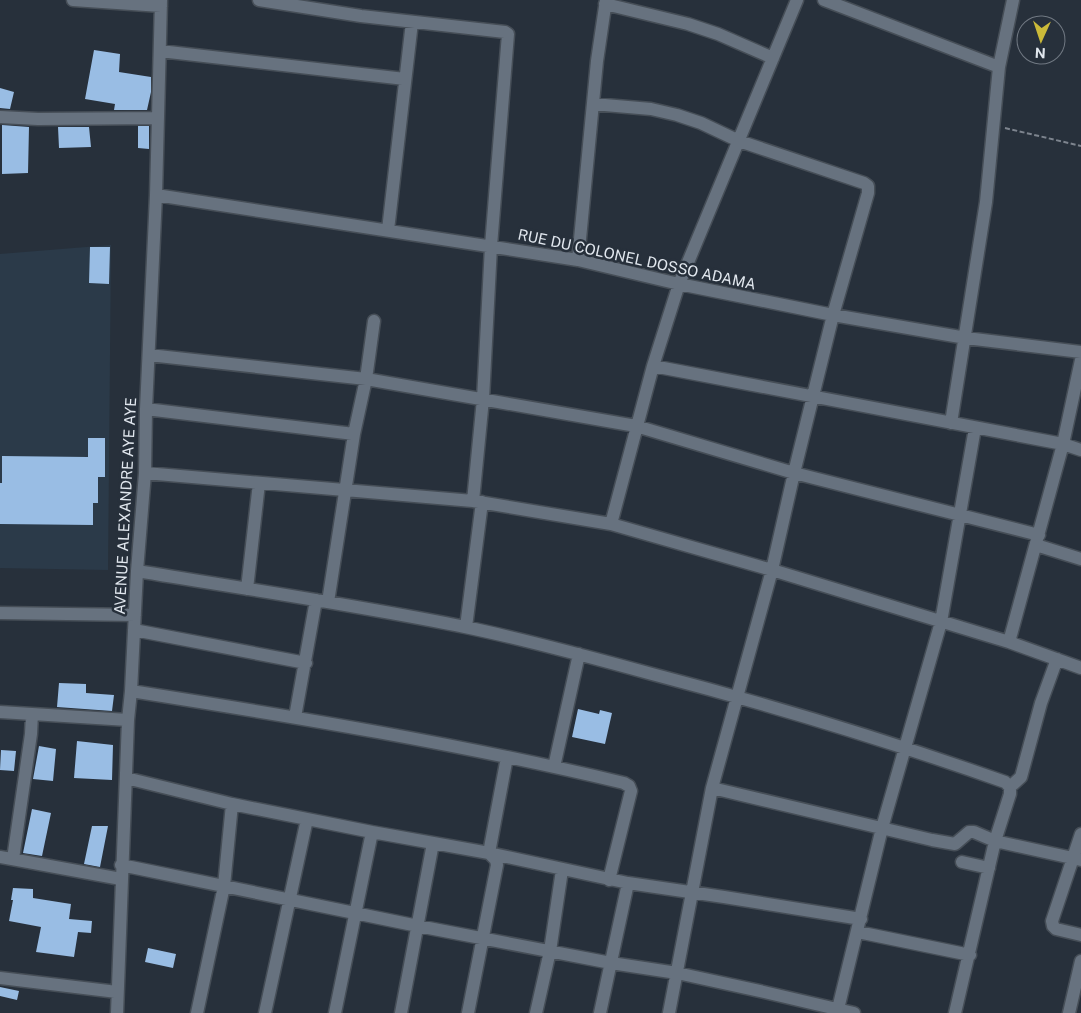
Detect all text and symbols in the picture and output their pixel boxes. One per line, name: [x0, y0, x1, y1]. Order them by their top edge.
north arrow: [1016, 15, 1066, 65]
text: N: [1034, 45, 1046, 61]
street label: RUE DU COLONEL DOSSO ADAMA: [516, 225, 758, 293]
street label: AVENUE ALEXANDRE AYE AYE: [111, 397, 139, 615]

